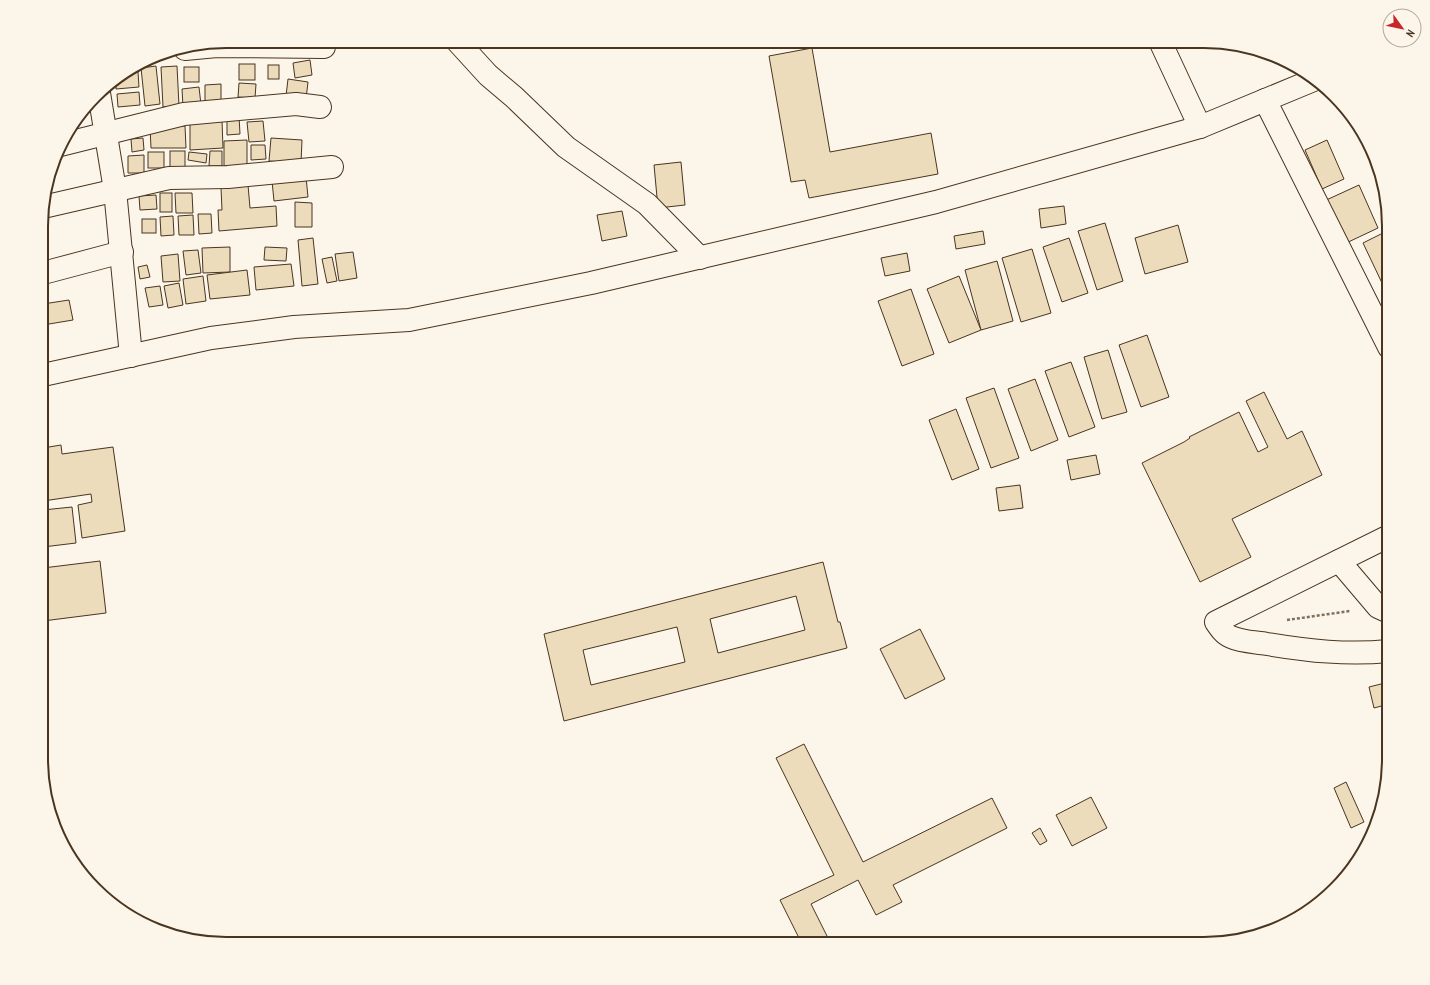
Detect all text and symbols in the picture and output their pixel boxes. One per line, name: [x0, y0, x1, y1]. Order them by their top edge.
north arrow: [1382, 8, 1422, 48]
text: N: [1403, 27, 1418, 40]

